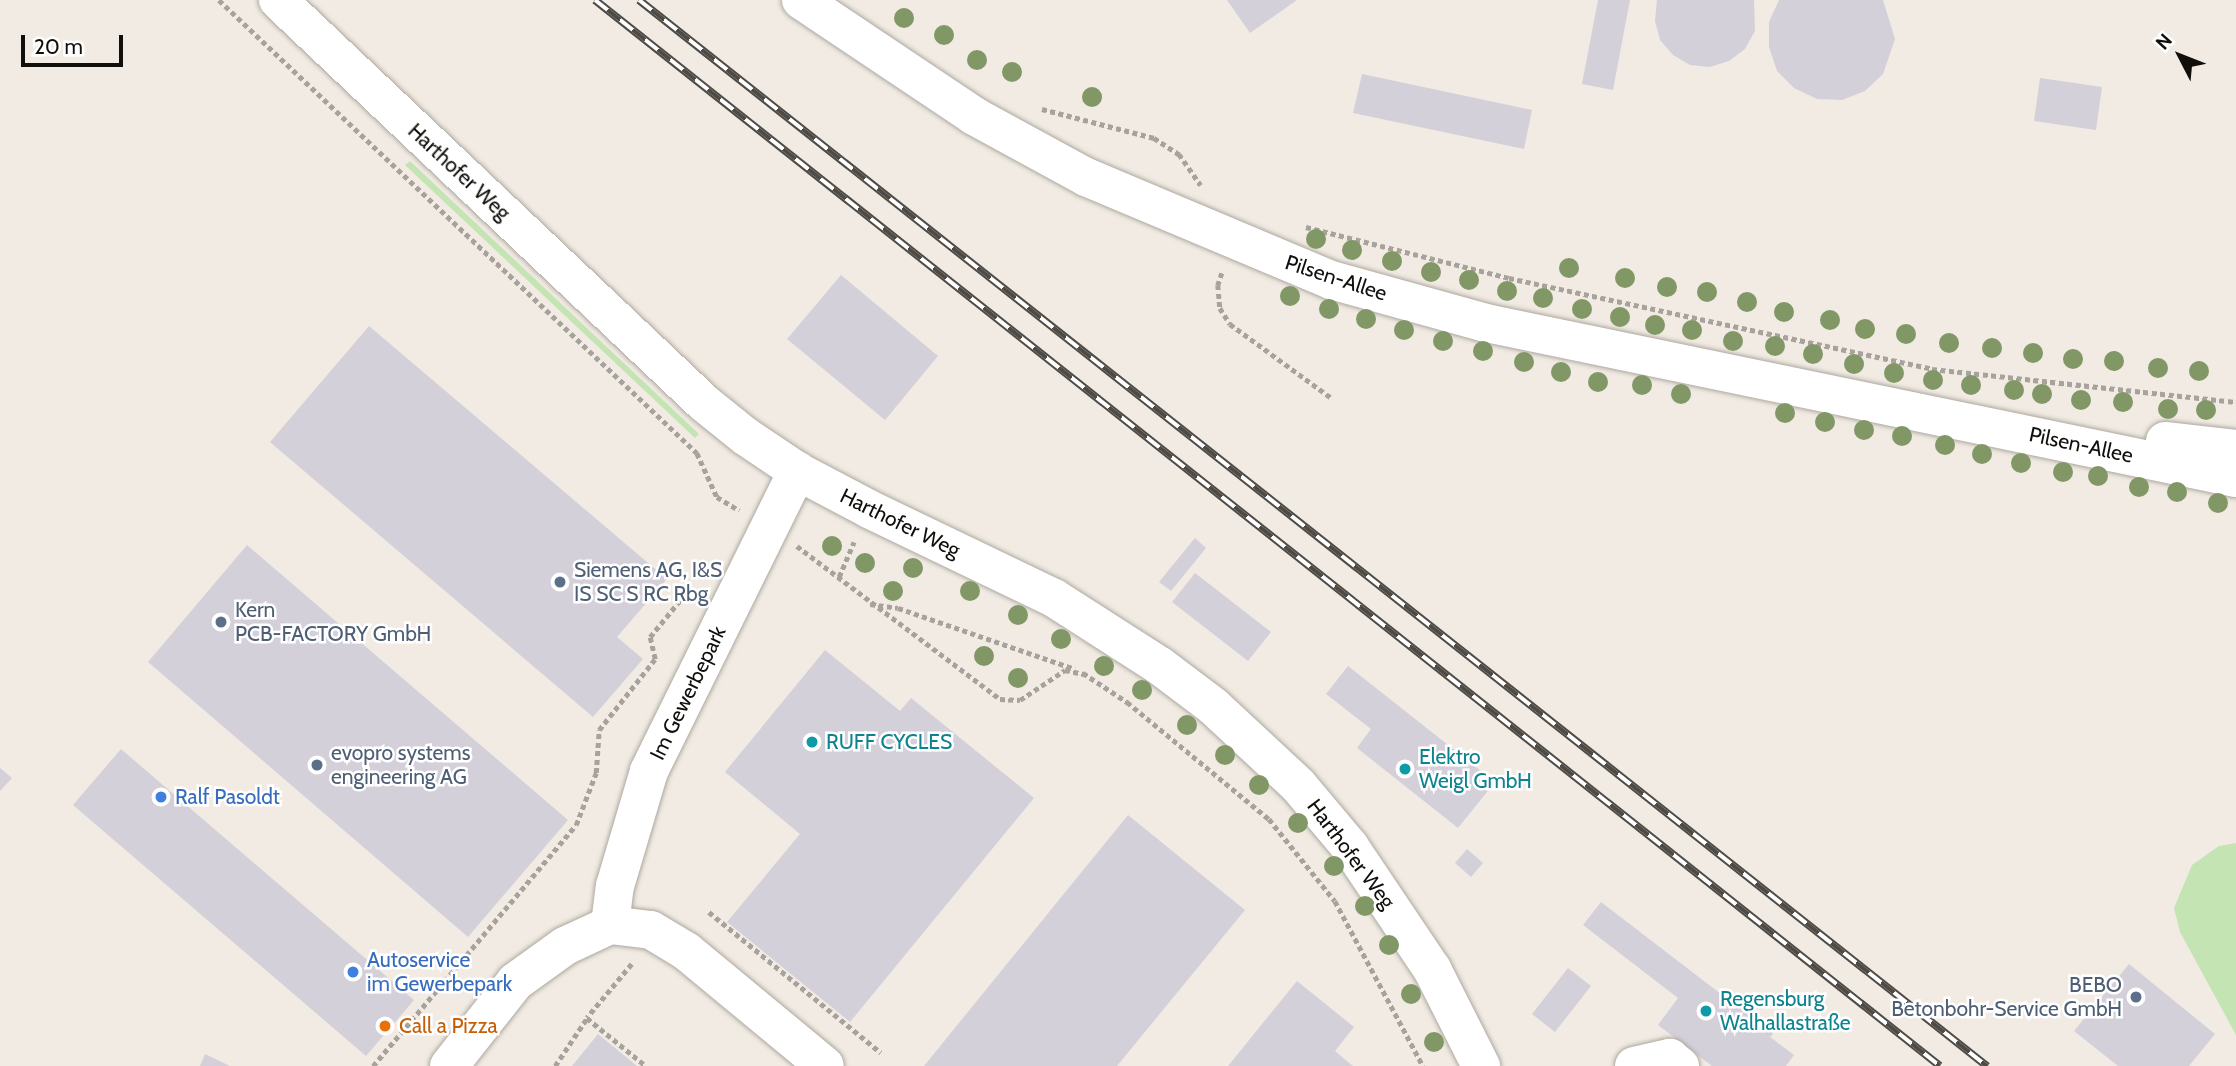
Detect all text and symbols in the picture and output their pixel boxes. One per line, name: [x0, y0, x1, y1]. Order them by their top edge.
scale bar: [24, 21, 126, 65]
north arrow: [2145, 21, 2215, 91]
text: N: [2151, 29, 2177, 54]
text: 20 m: [34, 34, 83, 59]
street label: Harthofer Weg: [403, 118, 515, 226]
street label: Pilsen-Allee: [1282, 250, 1390, 306]
street label: Pilsen-Allee: [2027, 422, 2135, 468]
street label: Harthofer Weg: [836, 483, 964, 563]
place label: Siemens AG, I&S IS SC S RC Rbg: [574, 557, 722, 607]
marker: Siemens AG, I&S IS SC S RC Rbg: [552, 574, 568, 590]
place label: Kern PCB-FACTORY GmbH: [235, 597, 431, 647]
marker: Kern PCB-FACTORY GmbH: [213, 614, 229, 630]
street label: Im Gewerbepark: [645, 622, 731, 764]
place label: RUFF CYCLES: [826, 729, 952, 755]
marker: RUFF CYCLES: [804, 734, 820, 750]
place label: evopro systems engineering AG: [331, 740, 470, 790]
place label: Elektro Weigl GmbH: [1419, 744, 1532, 794]
marker: evopro systems engineering AG: [309, 757, 325, 773]
marker: Elektro Weigl GmbH: [1397, 761, 1413, 777]
place label: Ralf Pasoldt: [175, 784, 280, 810]
marker: Ralf Pasoldt: [153, 789, 169, 805]
street label: Harthofer Weg: [1302, 794, 1400, 914]
place label: Autoservice im Gewerbepark: [367, 947, 512, 997]
marker: Autoservice im Gewerbepark: [345, 964, 361, 980]
place label: BEBO Betonbohr-Service GmbH: [1891, 972, 2122, 1022]
place label: Regensburg Walhallastraße: [1720, 986, 1851, 1036]
marker: BEBO Betonbohr-Service GmbH: [2128, 989, 2144, 1005]
marker: Regensburg Walhallastraße: [1698, 1003, 1714, 1019]
place label: Call a Pizza: [399, 1013, 498, 1039]
marker: Call a Pizza: [377, 1018, 393, 1034]

